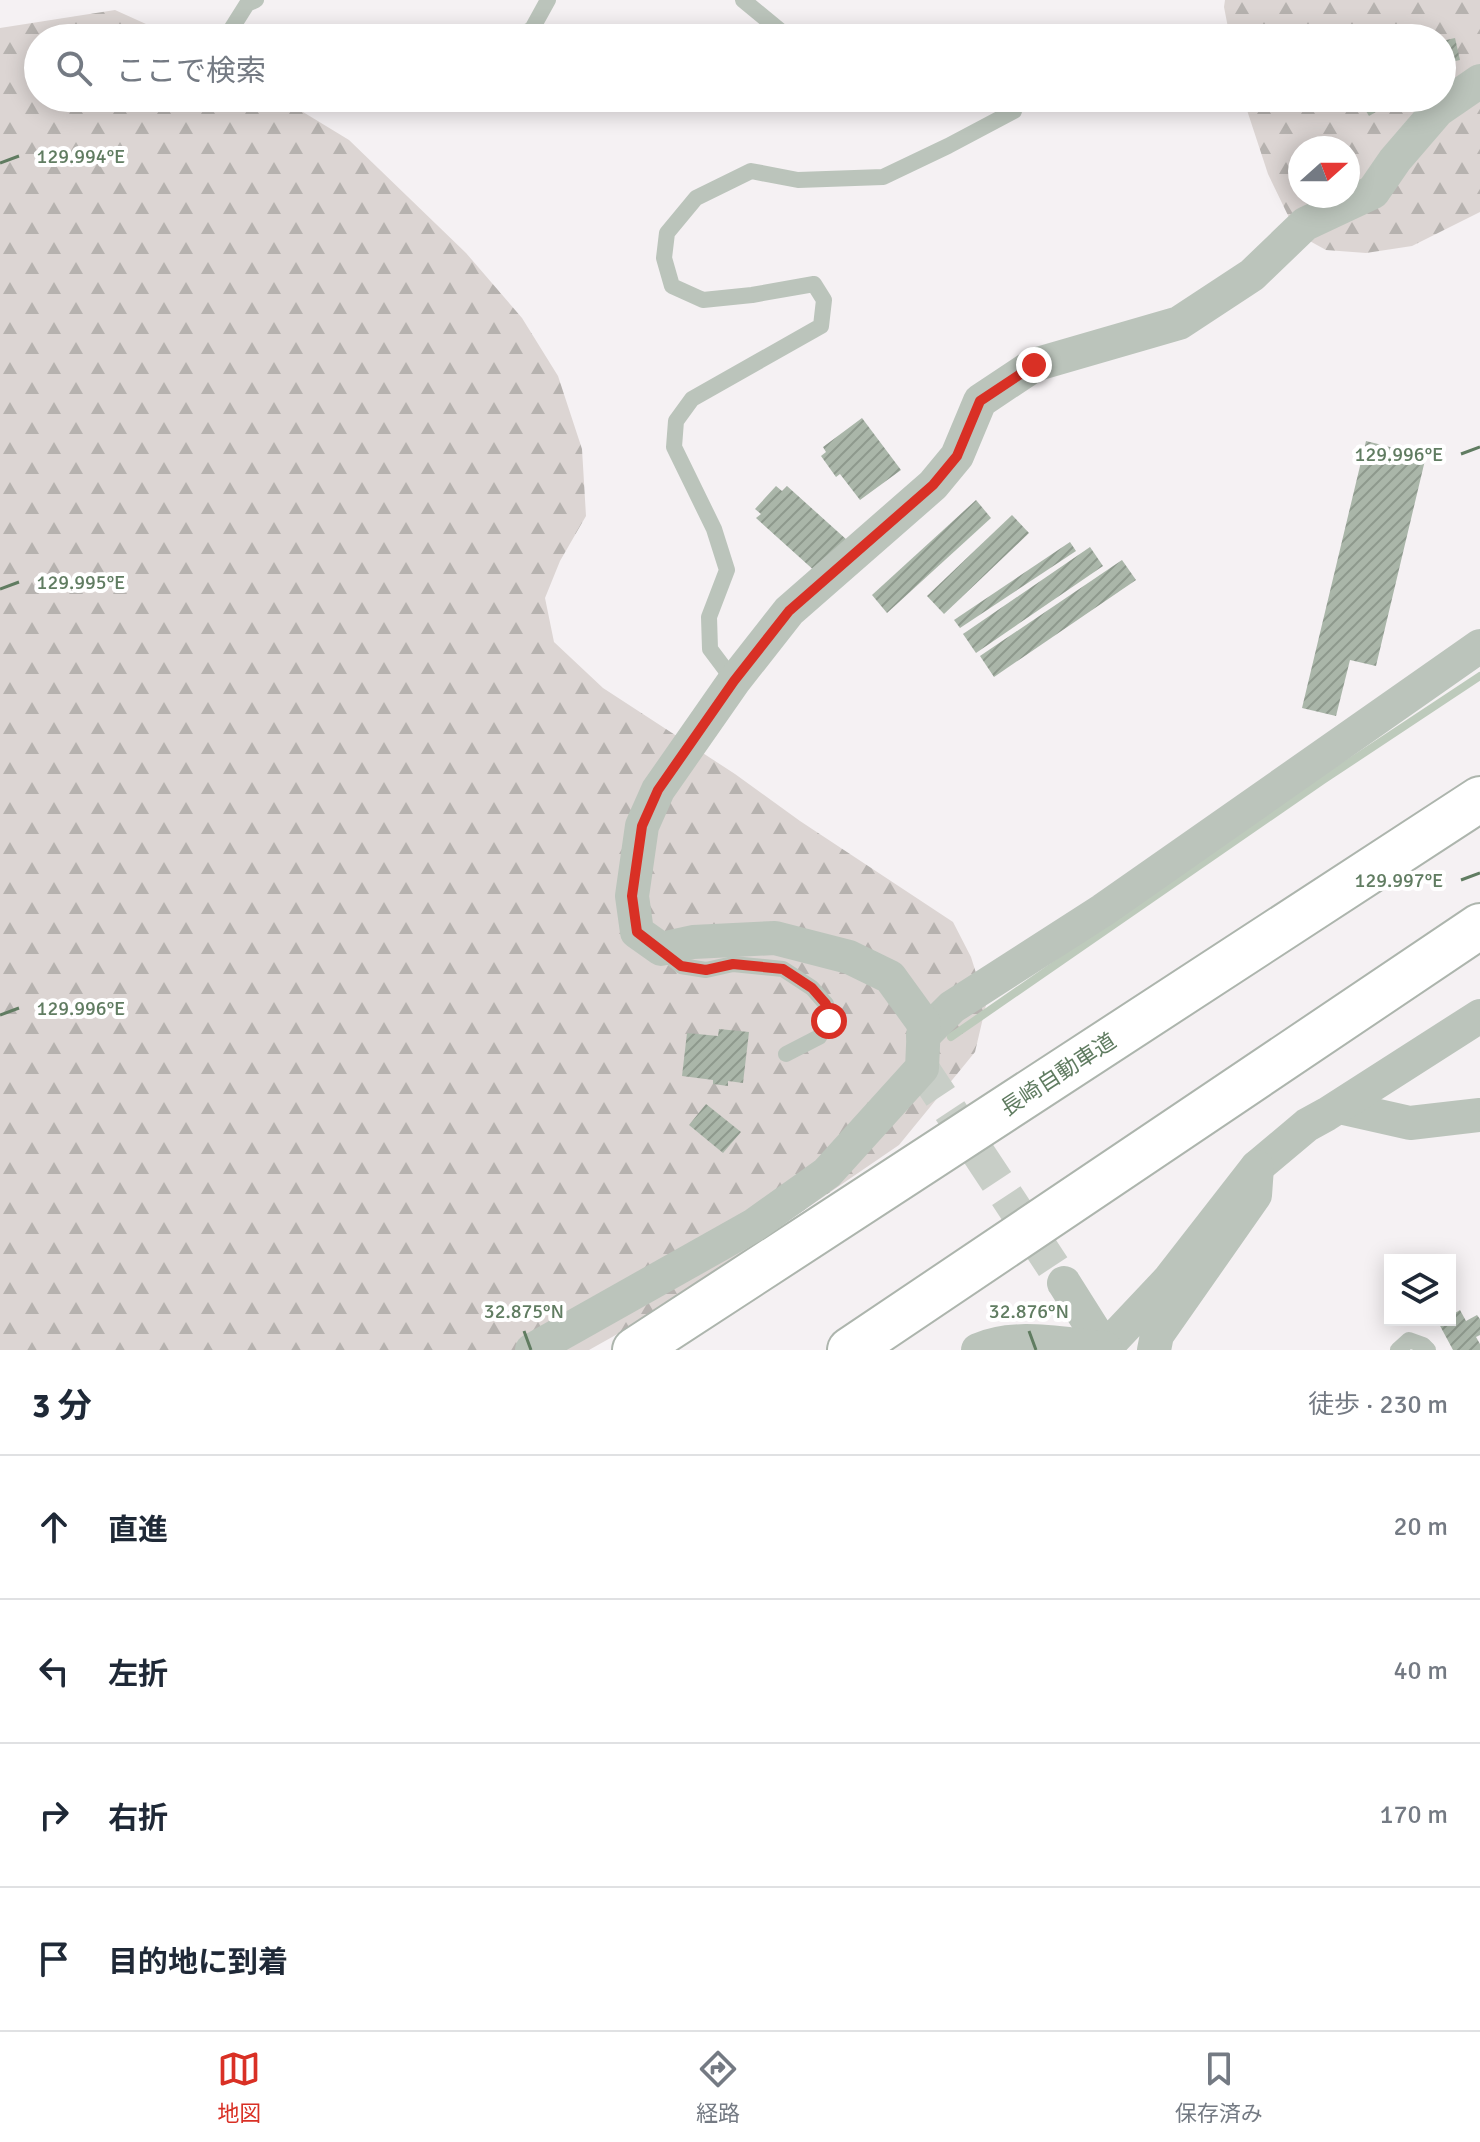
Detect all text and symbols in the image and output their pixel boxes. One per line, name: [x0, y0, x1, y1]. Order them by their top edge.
search box: [24, 24, 1456, 112]
icon: search: [52, 46, 96, 90]
text: ここで検索: [116, 53, 266, 90]
north arrow: [1288, 136, 1360, 208]
text: 129.994°E: [37, 144, 125, 169]
route end: [1016, 347, 1052, 383]
text: 129.996°E: [1355, 442, 1443, 467]
text: 129.995°E: [37, 570, 125, 595]
text: 129.997°E: [1355, 868, 1443, 893]
text: 129.996°E: [37, 996, 125, 1021]
route start: [811, 1003, 847, 1039]
street label: 長崎自動車道: [996, 1027, 1121, 1122]
map controls: [1384, 1254, 1456, 1326]
button: layers: [1384, 1254, 1456, 1326]
text: 32.875°N: [484, 1299, 564, 1324]
text: 32.876°N: [989, 1299, 1069, 1324]
text: 3 分: [32, 1385, 92, 1427]
text: 徒歩 · 230 m: [1308, 1389, 1448, 1421]
icon: ahead: [32, 1505, 76, 1549]
text: 20 m: [1393, 1511, 1448, 1543]
text: 直進: [108, 1512, 168, 1549]
icon: left: [32, 1649, 76, 1693]
text: 40 m: [1393, 1655, 1448, 1687]
text: 左折: [108, 1656, 168, 1693]
icon: right: [32, 1793, 76, 1837]
text: 170 m: [1379, 1799, 1448, 1831]
text: 右折: [108, 1800, 168, 1837]
icon: arrive: [32, 1937, 76, 1981]
text: 目的地に到着: [108, 1944, 288, 1981]
tab: 地図: [217, 2047, 261, 2127]
tab: 経路: [696, 2047, 740, 2127]
tab: 保存済み: [1175, 2047, 1263, 2127]

